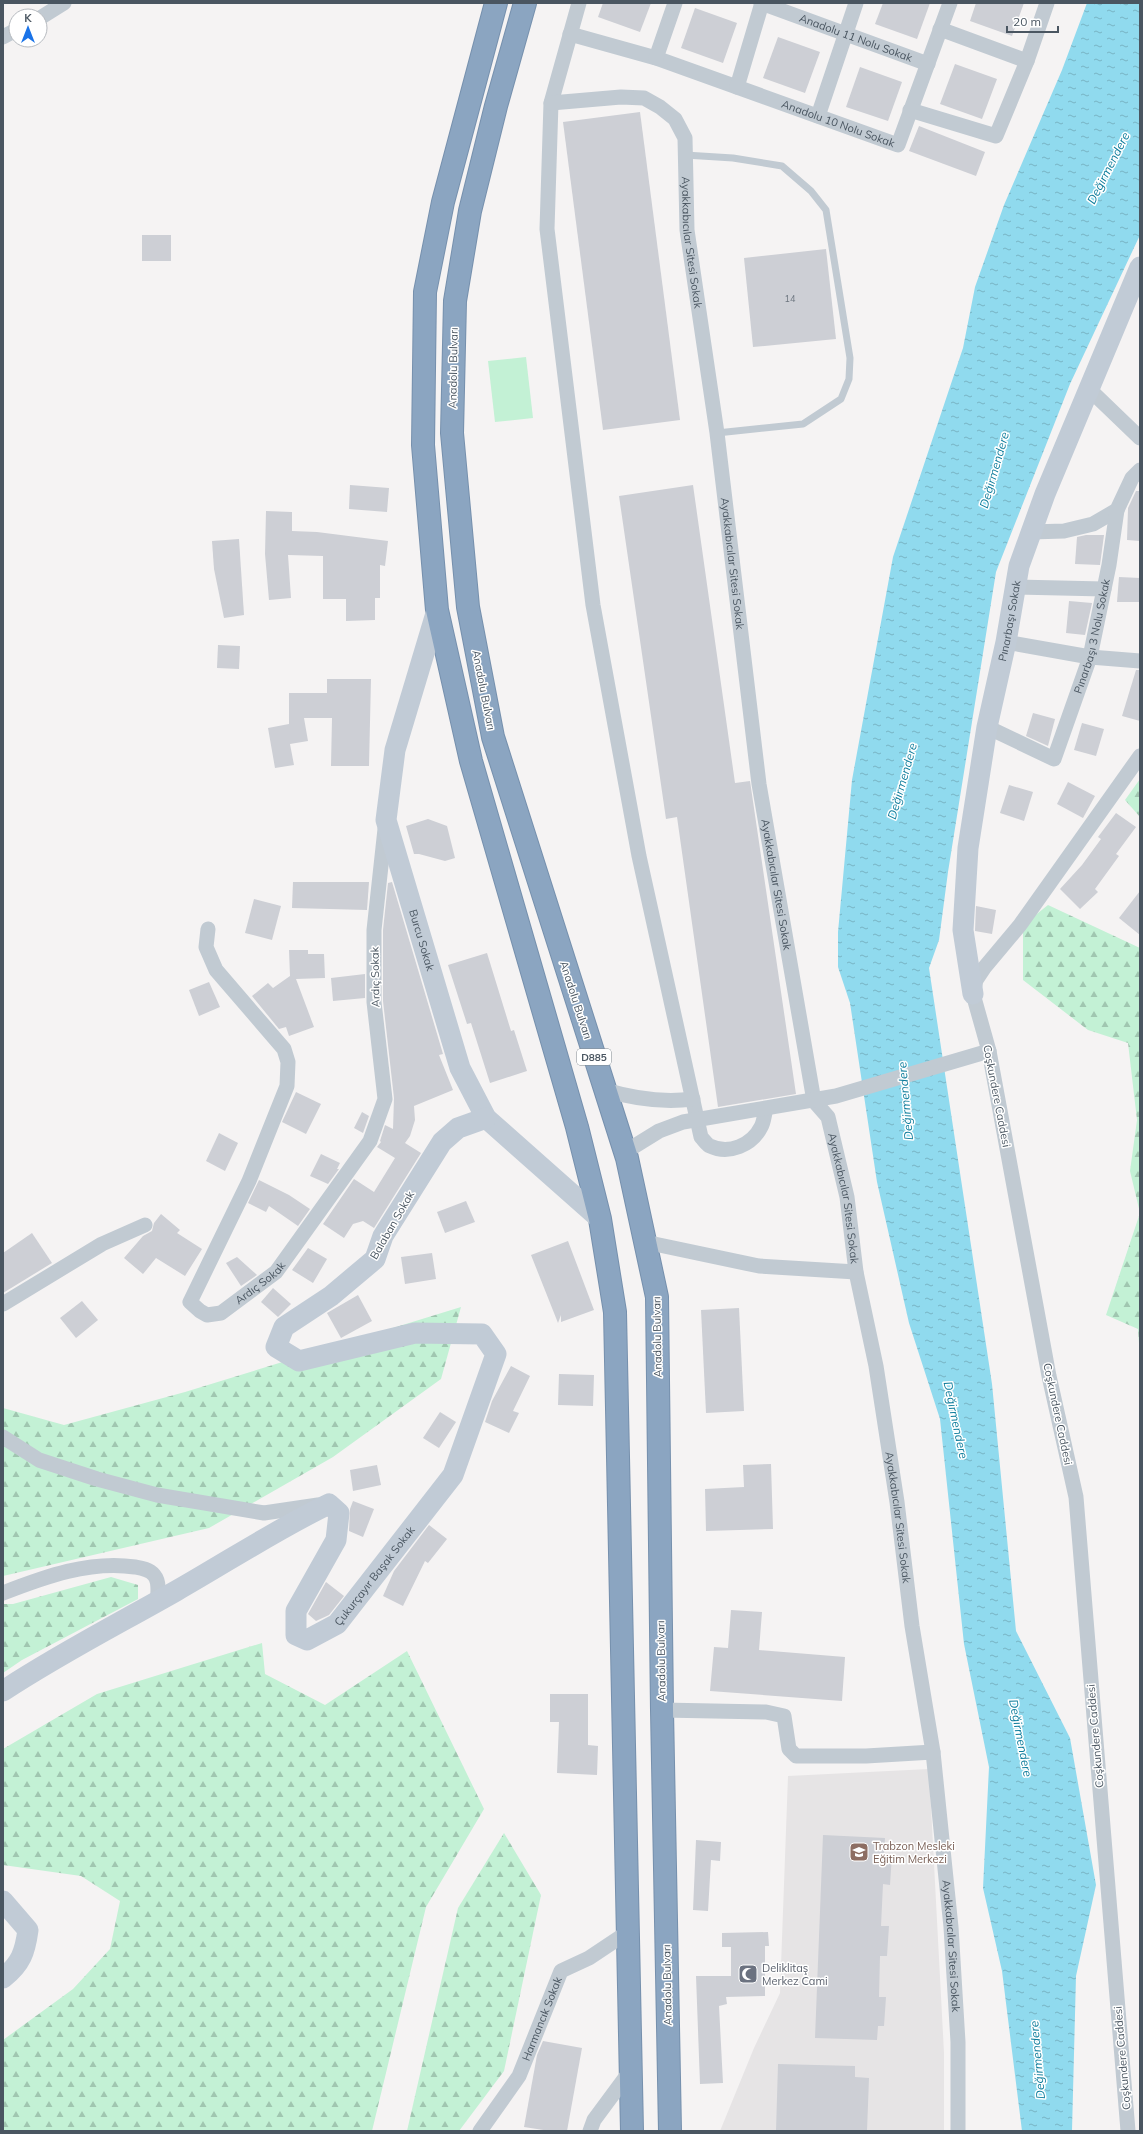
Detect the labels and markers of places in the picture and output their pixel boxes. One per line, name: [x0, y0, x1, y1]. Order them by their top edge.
place label: Trabzon Mesleki Eğitim Merkezi: [873, 1839, 955, 1866]
school or university icon: Trabzon Mesleki Eğitim Merkezi: [848, 1841, 870, 1863]
place label: Deliklitaş Merkez Cami: [762, 1961, 828, 1988]
mosque icon: Deliklitaş Merkez Cami: [737, 1963, 759, 1985]

